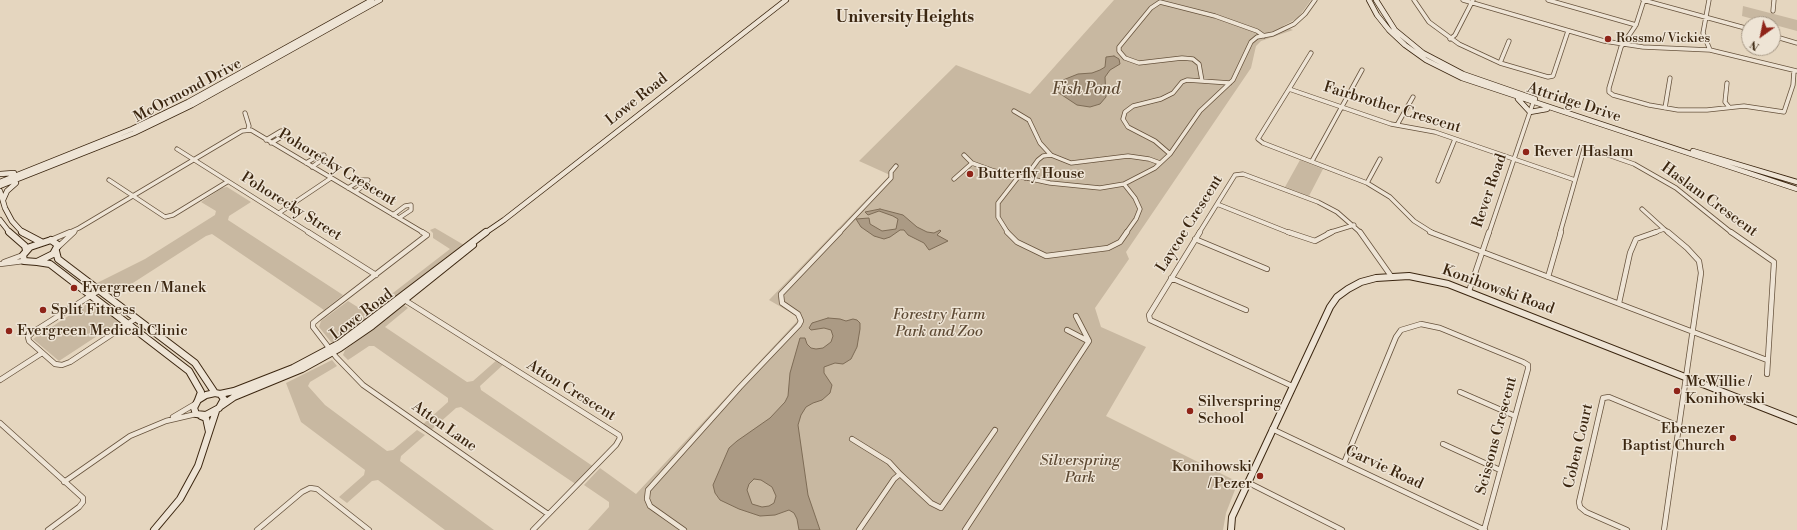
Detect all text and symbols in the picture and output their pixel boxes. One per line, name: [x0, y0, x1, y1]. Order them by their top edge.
district label: University Heights: [836, 8, 974, 28]
north arrow: [1741, 16, 1781, 56]
place label: Rossmo/ Vickies: [1616, 31, 1710, 47]
marker: Rossmo/ Vickies: [1603, 34, 1613, 44]
text: N: [1748, 37, 1762, 53]
street label: McOrmond Drive: [131, 55, 245, 127]
street label: Lowe Road: [602, 70, 672, 130]
street label: Fairbrother Crescent: [1321, 79, 1463, 137]
street label: Attridge Drive: [1525, 79, 1623, 127]
water label: Fish Pond: [1052, 80, 1120, 100]
street label: Pohorecky Crescent: [275, 126, 399, 210]
place label: Rever / Haslam: [1534, 143, 1633, 161]
marker: Rever / Haslam: [1521, 147, 1531, 157]
street label: Rever Road: [1469, 152, 1511, 230]
street label: Haslam Crescent: [1657, 159, 1761, 241]
place label: Butterfly House: [978, 165, 1085, 183]
street label: Pohorecky Street: [237, 169, 345, 245]
marker: Butterfly House: [965, 169, 975, 179]
street label: Laycoe Crescent: [1153, 172, 1227, 276]
street label: Konihowski Road: [1439, 261, 1557, 319]
place label: Evergreen / Manek: [82, 279, 206, 297]
marker: Evergreen / Manek: [69, 283, 79, 293]
street label: Lowe Road: [327, 286, 397, 344]
place label: Split Fitness: [51, 301, 135, 319]
marker: Split Fitness: [38, 305, 48, 315]
park label: Forestry Farm Park and Zoo: [893, 306, 985, 341]
place label: Evergreen Medical Clinic: [17, 322, 188, 340]
marker: Evergreen Medical Clinic: [4, 326, 14, 336]
street label: Atton Crescent: [523, 357, 619, 425]
place label: McWillie / Konihowski: [1685, 373, 1765, 408]
street label: Scissons Crescent: [1473, 375, 1521, 497]
marker: McWillie / Konihowski: [1672, 386, 1682, 396]
place label: Silverspring School: [1198, 393, 1281, 428]
street label: Atton Lane: [408, 398, 480, 456]
street label: Coben Court: [1561, 402, 1597, 490]
marker: Silverspring School: [1185, 406, 1195, 416]
place label: Ebenezer Baptist Church: [1622, 420, 1725, 455]
marker: Ebenezer Baptist Church: [1728, 433, 1738, 443]
street label: Garvie Road: [1342, 442, 1426, 494]
park label: Silverspring Park: [1040, 452, 1120, 487]
place label: Konihowski / Pezer: [1172, 458, 1252, 493]
marker: Konihowski / Pezer: [1255, 471, 1265, 481]

